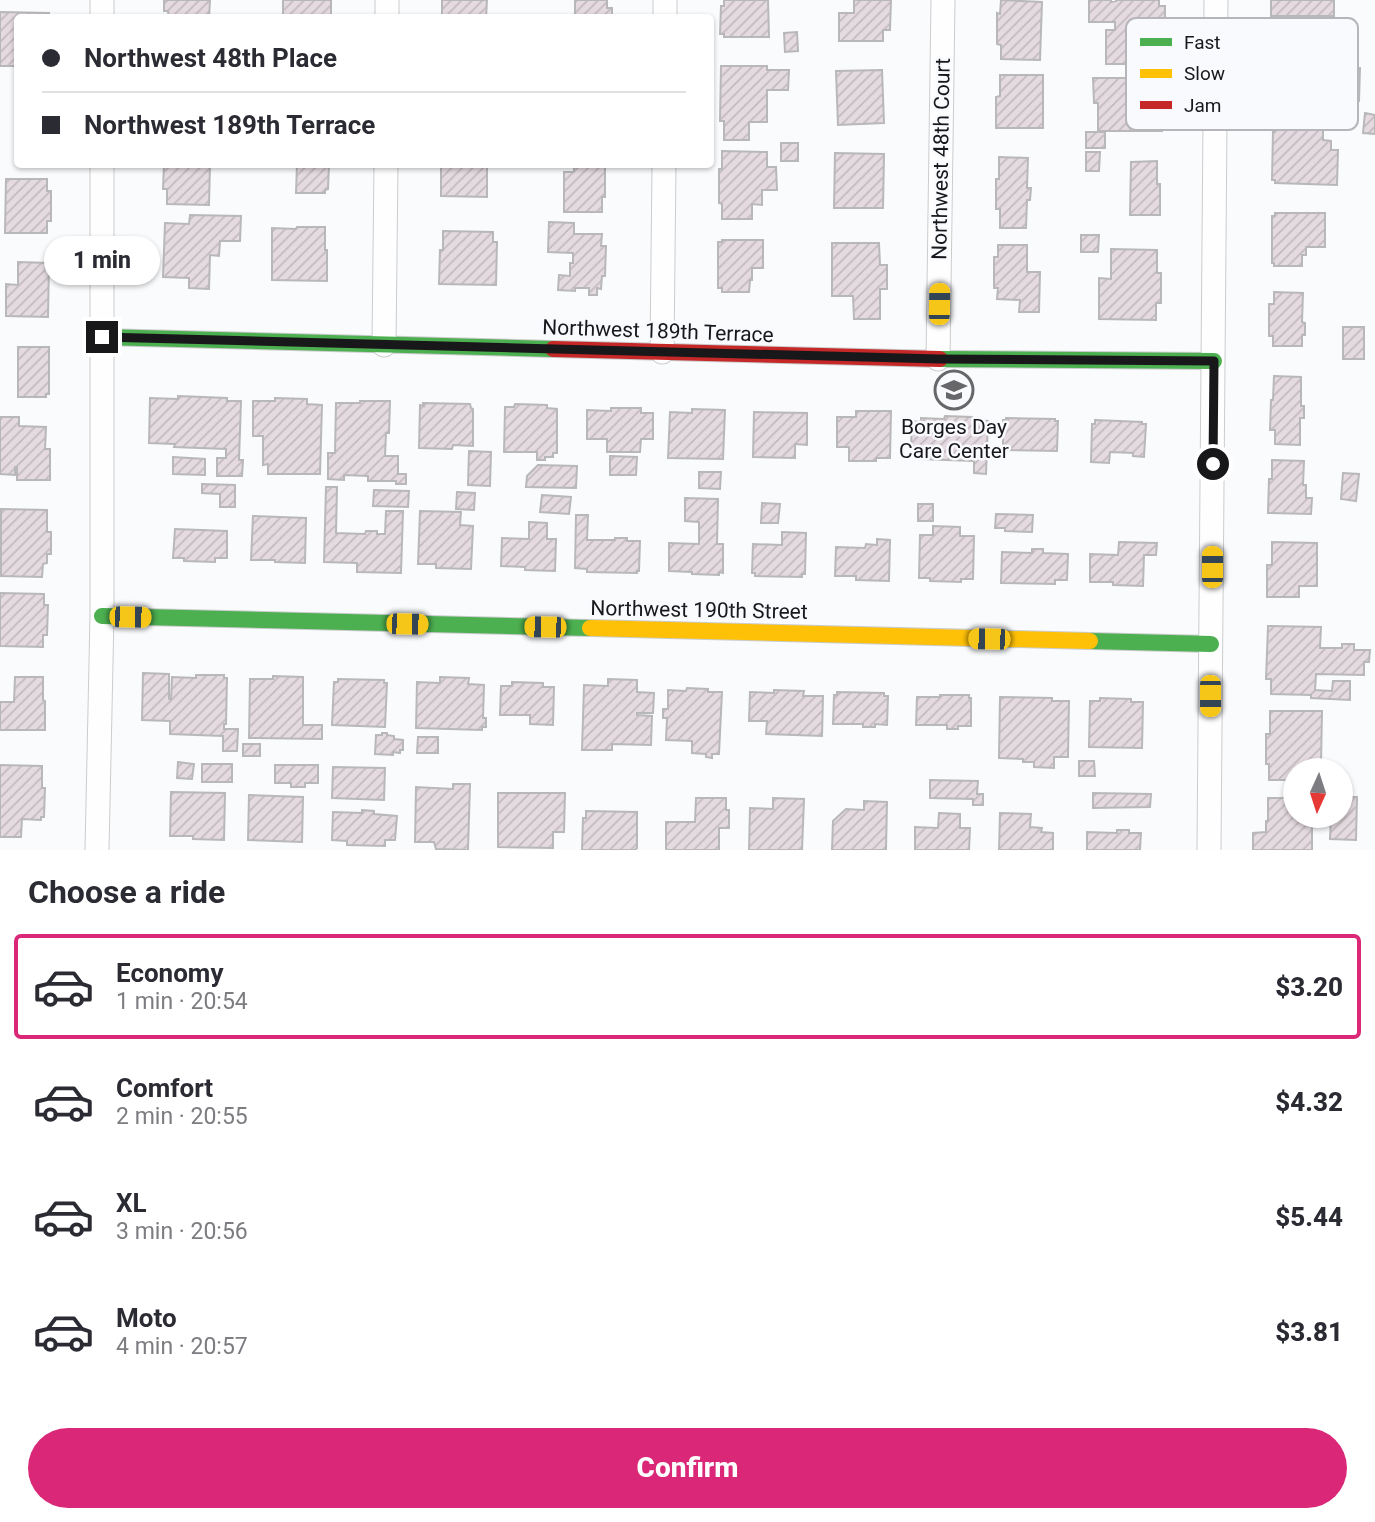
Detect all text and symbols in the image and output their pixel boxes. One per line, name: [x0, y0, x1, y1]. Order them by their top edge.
legend: [1126, 18, 1358, 130]
text: Fast: [1184, 31, 1221, 54]
text: Northwest 48th Place: [84, 43, 337, 73]
street label: Northwest 48th Court: [927, 58, 955, 260]
text: Slow: [1184, 62, 1225, 85]
text: Jam: [1184, 94, 1221, 117]
text: Northwest 189th Terrace: [84, 110, 375, 140]
callout: 1 min: [44, 236, 160, 284]
text: 1 min: [73, 247, 131, 274]
car: [929, 283, 950, 325]
street label: Northwest 189th Terrace: [542, 315, 774, 347]
route end: [86, 321, 118, 353]
school or university icon: Borges Day Care Center: [933, 369, 975, 411]
place label: Borges Day Care Center: [899, 415, 1009, 463]
route start: [1197, 448, 1229, 480]
car: [1202, 546, 1223, 588]
street label: Northwest 190th Street: [590, 596, 808, 624]
car: [109, 606, 152, 628]
car: [386, 613, 429, 635]
car: [524, 616, 567, 638]
car: [968, 628, 1011, 650]
car: [1200, 675, 1221, 717]
north arrow: [1283, 758, 1353, 828]
map controls: [1283, 758, 1353, 828]
text: Choose a ride: [28, 873, 225, 911]
icon: car: [32, 955, 95, 1018]
text: Economy: [116, 958, 223, 988]
text: $3.20: [1275, 972, 1343, 1002]
text: 1 min · 20:54: [116, 988, 248, 1015]
icon: car: [32, 1070, 95, 1133]
text: Comfort: [116, 1073, 213, 1103]
text: $4.32: [1275, 1087, 1343, 1117]
text: 2 min · 20:55: [116, 1103, 248, 1130]
icon: car: [32, 1185, 95, 1248]
text: XL: [116, 1188, 147, 1218]
text: $5.44: [1275, 1202, 1343, 1232]
text: 3 min · 20:56: [116, 1218, 248, 1245]
icon: car: [32, 1300, 95, 1363]
text: Moto: [116, 1303, 177, 1333]
text: $3.81: [1275, 1317, 1343, 1347]
text: 4 min · 20:57: [116, 1333, 248, 1360]
button: Confirm: [28, 1428, 1347, 1508]

